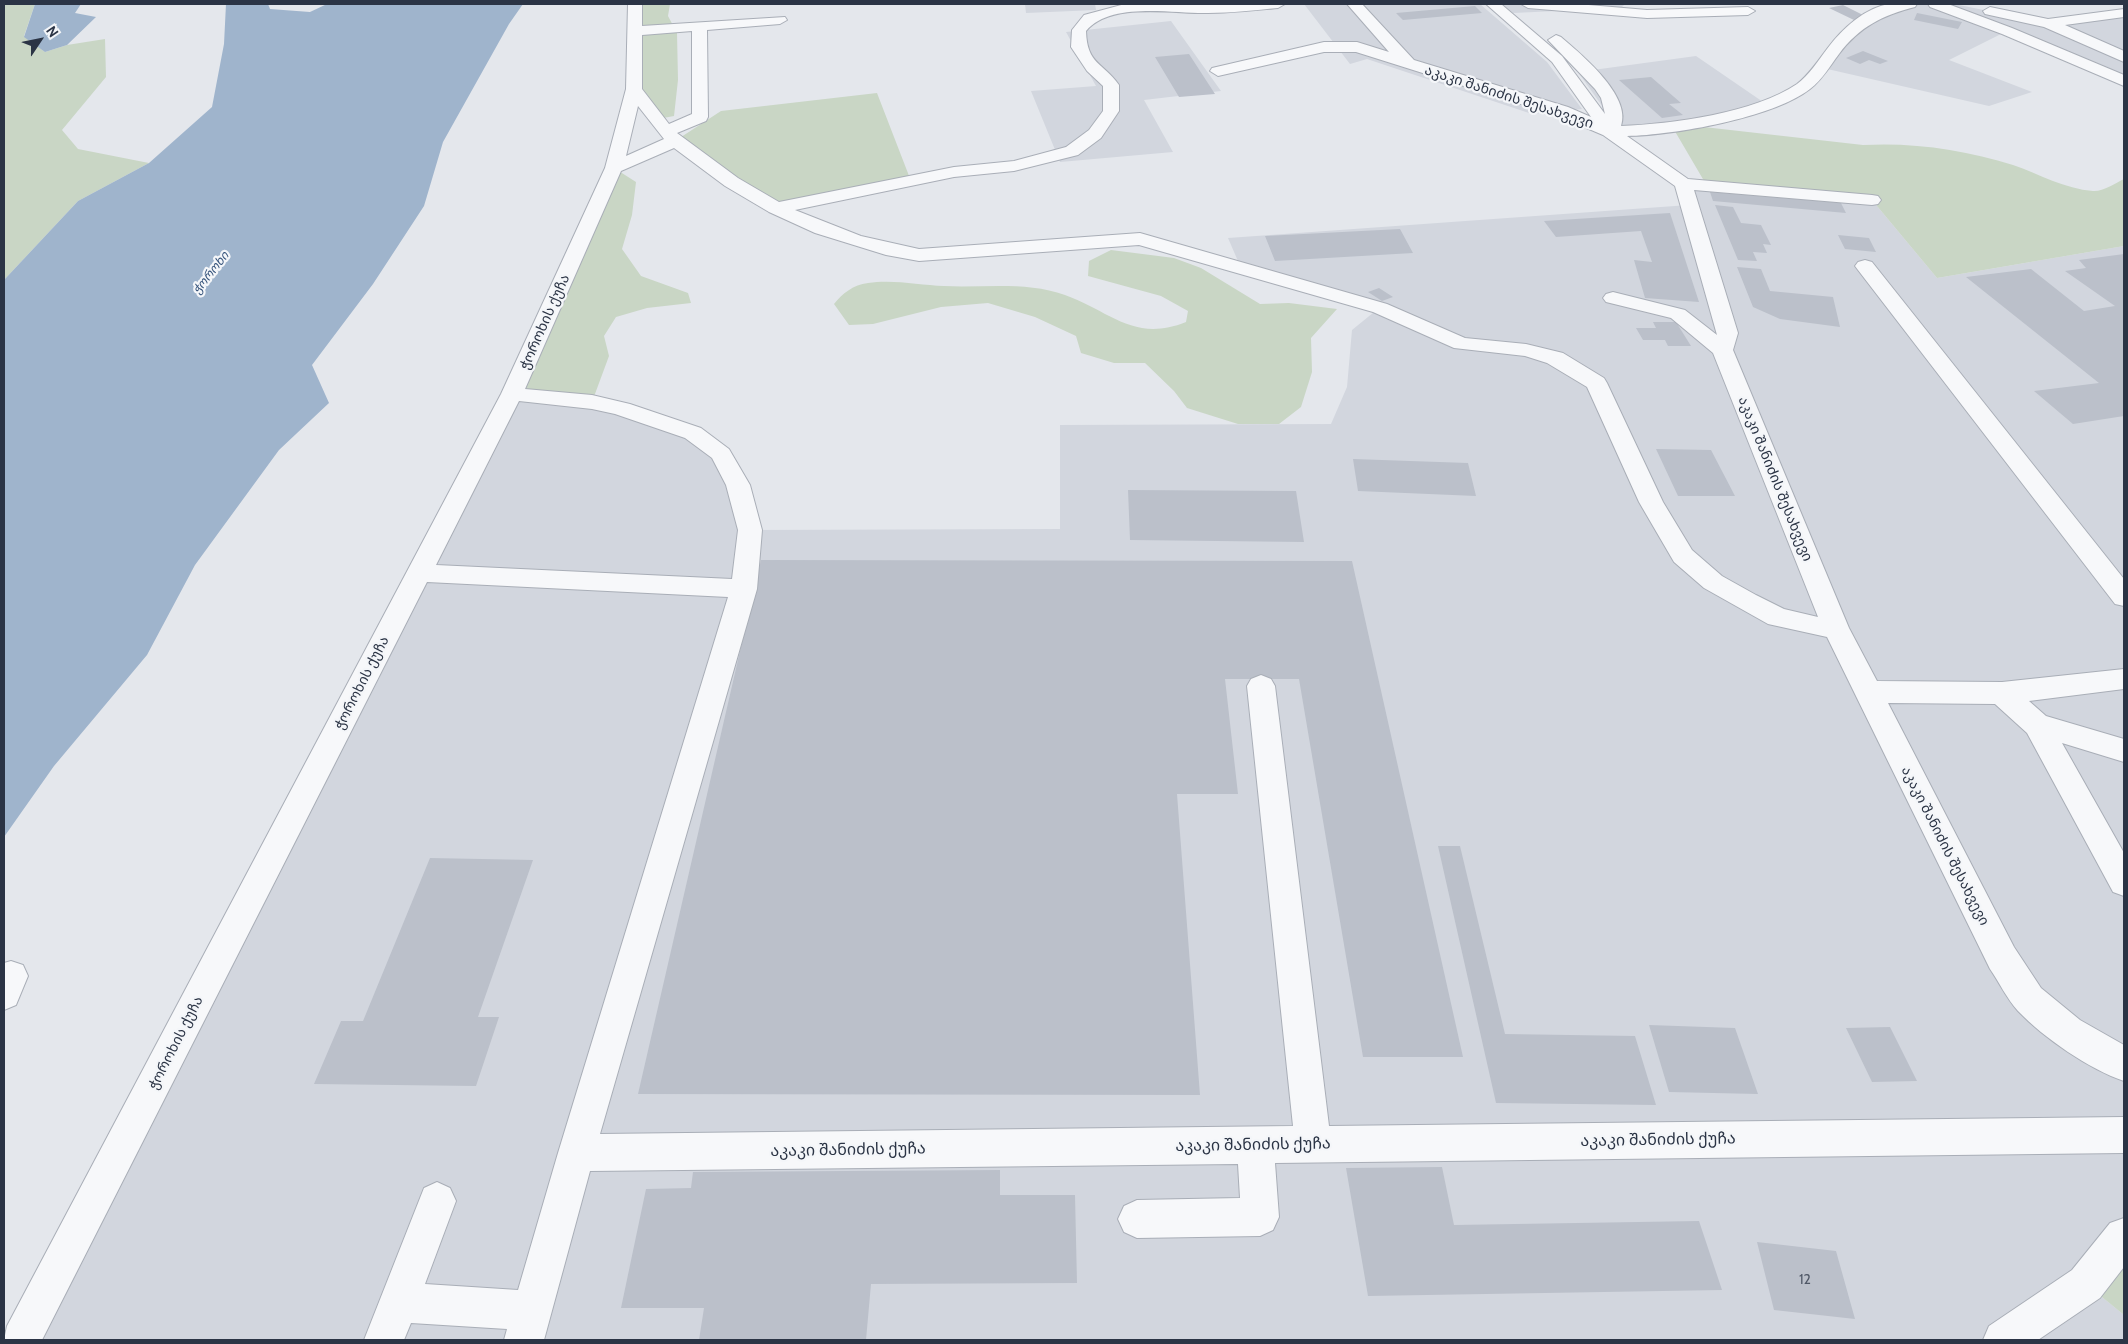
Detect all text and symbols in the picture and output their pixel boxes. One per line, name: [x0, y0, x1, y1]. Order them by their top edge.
north arrow: [15, 15, 65, 65]
text: N: [42, 22, 63, 41]
street label: აკაკი შანიძის შესახვევი: [1423, 62, 1595, 132]
water label: ჭოროხი: [190, 249, 232, 297]
street label: ჭოროხის ქუჩა: [516, 272, 574, 372]
street label: აკაკი შანიძის შესახვევი: [1734, 394, 1816, 564]
street label: ჭოროხის ქუჩა: [331, 634, 393, 732]
street label: აკაკი შანიძის შესახვევი: [1897, 764, 1993, 928]
street label: ჭოროხის ქუჩა: [145, 994, 207, 1092]
street label: აკაკი შანიძის ქუჩა: [1580, 1129, 1736, 1151]
street label: აკაკი შანიძის ქუჩა: [1175, 1134, 1331, 1156]
street label: აკაკი შანიძის ქუჩა: [770, 1139, 926, 1161]
house number: 12: [1799, 1272, 1811, 1288]

